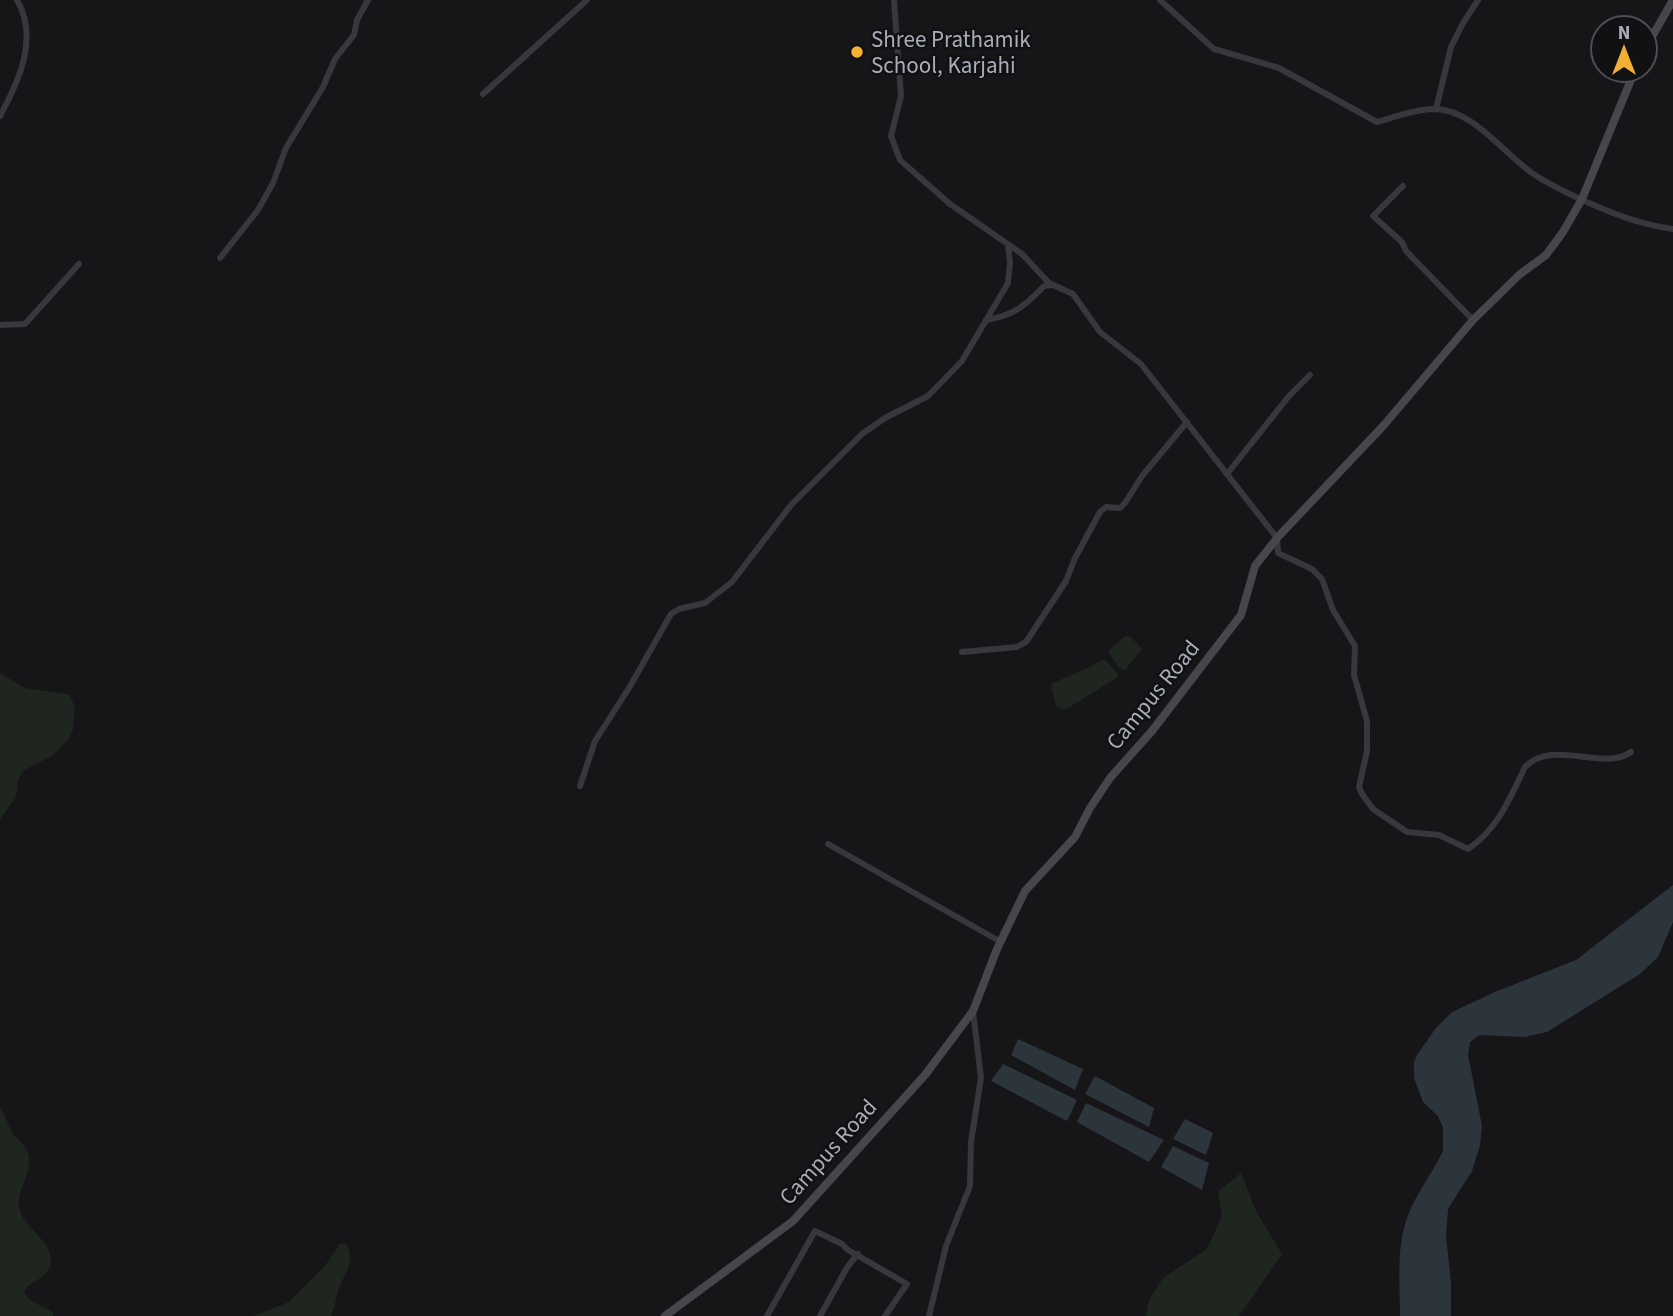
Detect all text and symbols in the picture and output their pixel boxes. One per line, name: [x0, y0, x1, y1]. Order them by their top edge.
north arrow: [1589, 14, 1659, 84]
text: N: [1618, 20, 1630, 47]
place label: Shree Prathamik School, Karjahi: [871, 23, 1031, 82]
marker: Shree Prathamik School, Karjahi: [849, 44, 865, 60]
street label: Campus Road: [1098, 633, 1208, 757]
street label: Campus Road: [771, 1092, 885, 1212]

